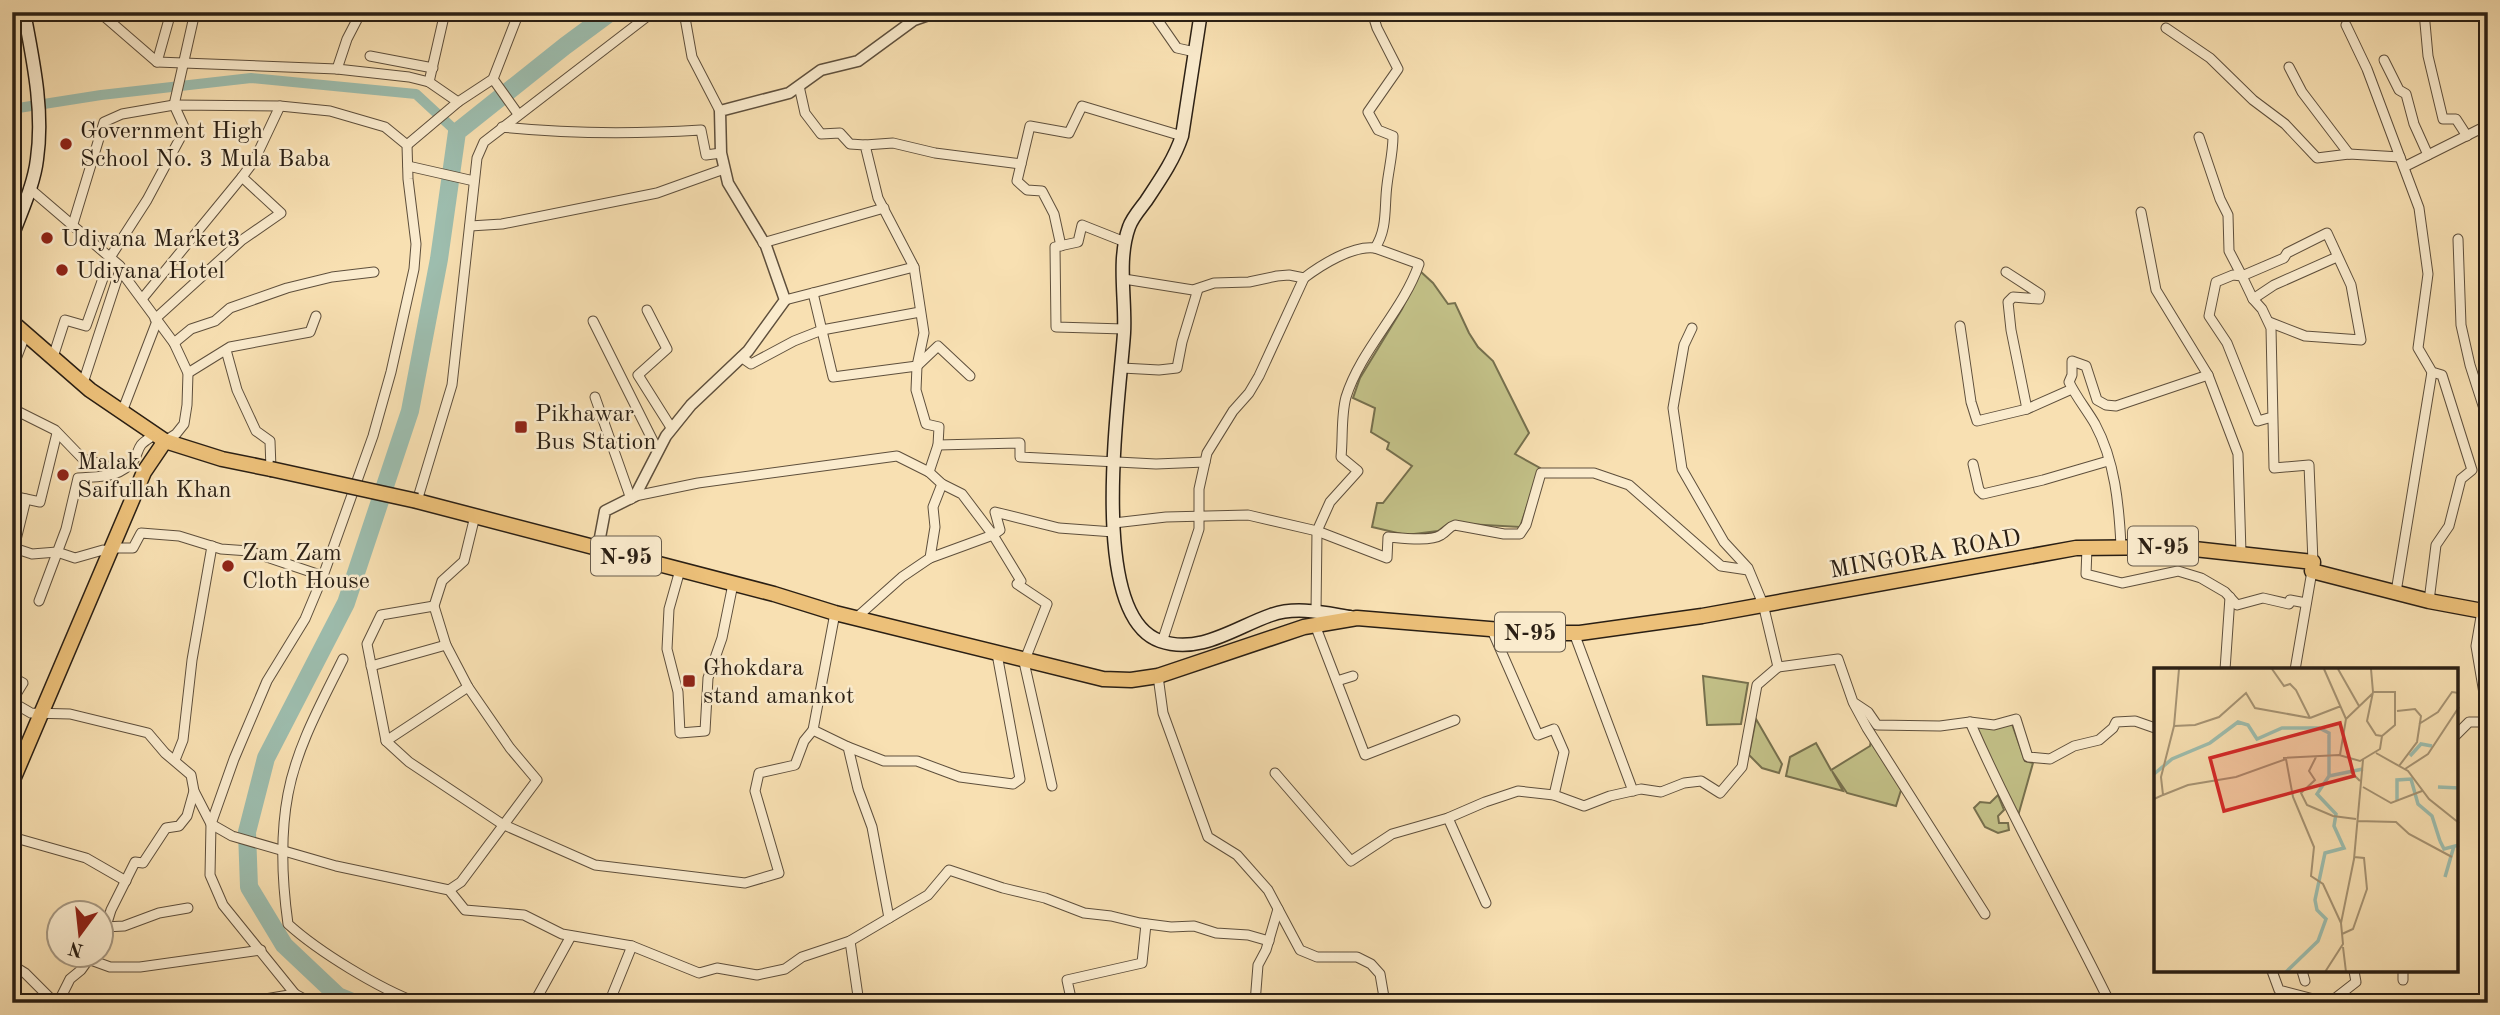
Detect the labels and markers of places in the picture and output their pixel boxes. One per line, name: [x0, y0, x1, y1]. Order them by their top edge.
place label: Government High School No. 3 Mula Baba: [80, 120, 331, 172]
marker: Government High School No. 3 Mula Baba: [58, 136, 74, 152]
place label: Udiyana Market3: [61, 228, 241, 252]
marker: Udiyana Market3: [39, 230, 55, 246]
place label: Udiyana Hotel: [76, 260, 225, 284]
marker: Udiyana Hotel: [54, 262, 70, 278]
place label: Pikhawar Bus Station: [535, 403, 656, 455]
marker: Pikhawar Bus Station: [513, 419, 529, 435]
place label: Malak Saifullah Khan: [77, 451, 232, 503]
marker: Malak Saifullah Khan: [55, 467, 71, 483]
place label: Zam Zam Cloth House: [242, 542, 370, 594]
marker: Zam Zam Cloth House: [220, 558, 236, 574]
place label: Ghokdara stand amankot: [703, 657, 854, 709]
marker: Ghokdara stand amankot: [681, 673, 697, 689]

